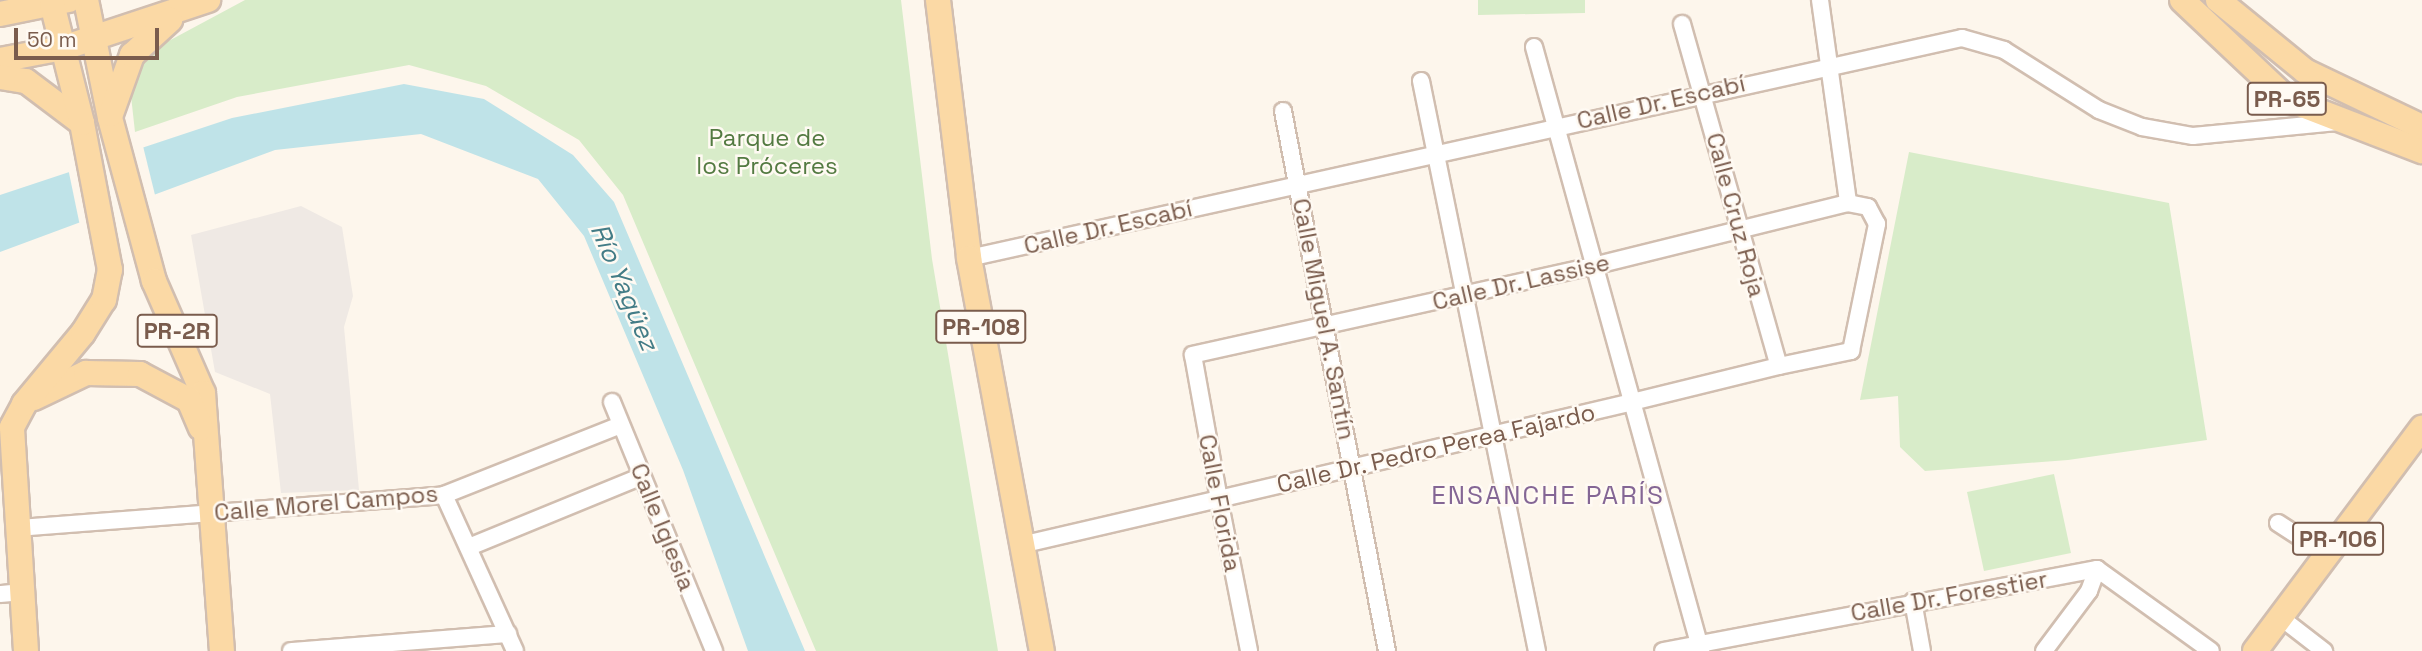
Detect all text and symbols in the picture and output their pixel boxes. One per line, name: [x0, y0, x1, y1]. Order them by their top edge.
scale bar: [18, 14, 163, 58]
text: 50 m: [27, 26, 77, 53]
street label: Calle Dr. Escabí: [1574, 69, 1748, 135]
road number: PR-65: [2247, 80, 2327, 118]
park label: Parque de los Próceres: [696, 124, 838, 180]
street label: Calle Cruz Roja: [1700, 130, 1772, 300]
street label: Calle Dr. Escabí: [1021, 194, 1195, 260]
street label: Calle Miguel A. Santín: [1286, 195, 1362, 443]
water label: Río Yagüez: [583, 219, 665, 355]
street label: Calle Dr. Lassise: [1429, 248, 1613, 316]
road number: PR-108: [934, 308, 1028, 346]
road number: PR-2R: [135, 312, 219, 350]
street label: Calle Dr. Pedro Perea Fajardo: [1274, 397, 1598, 499]
street label: Calle Florida: [1193, 432, 1247, 574]
street label: Calle Iglesia: [624, 459, 702, 595]
street label: Calle Morel Campos: [213, 479, 439, 527]
district label: ENSANCHE PARÍS: [1433, 480, 1663, 512]
road number: PR-106: [2291, 520, 2385, 558]
street label: Calle Dr. Forestier: [1848, 564, 2050, 628]

